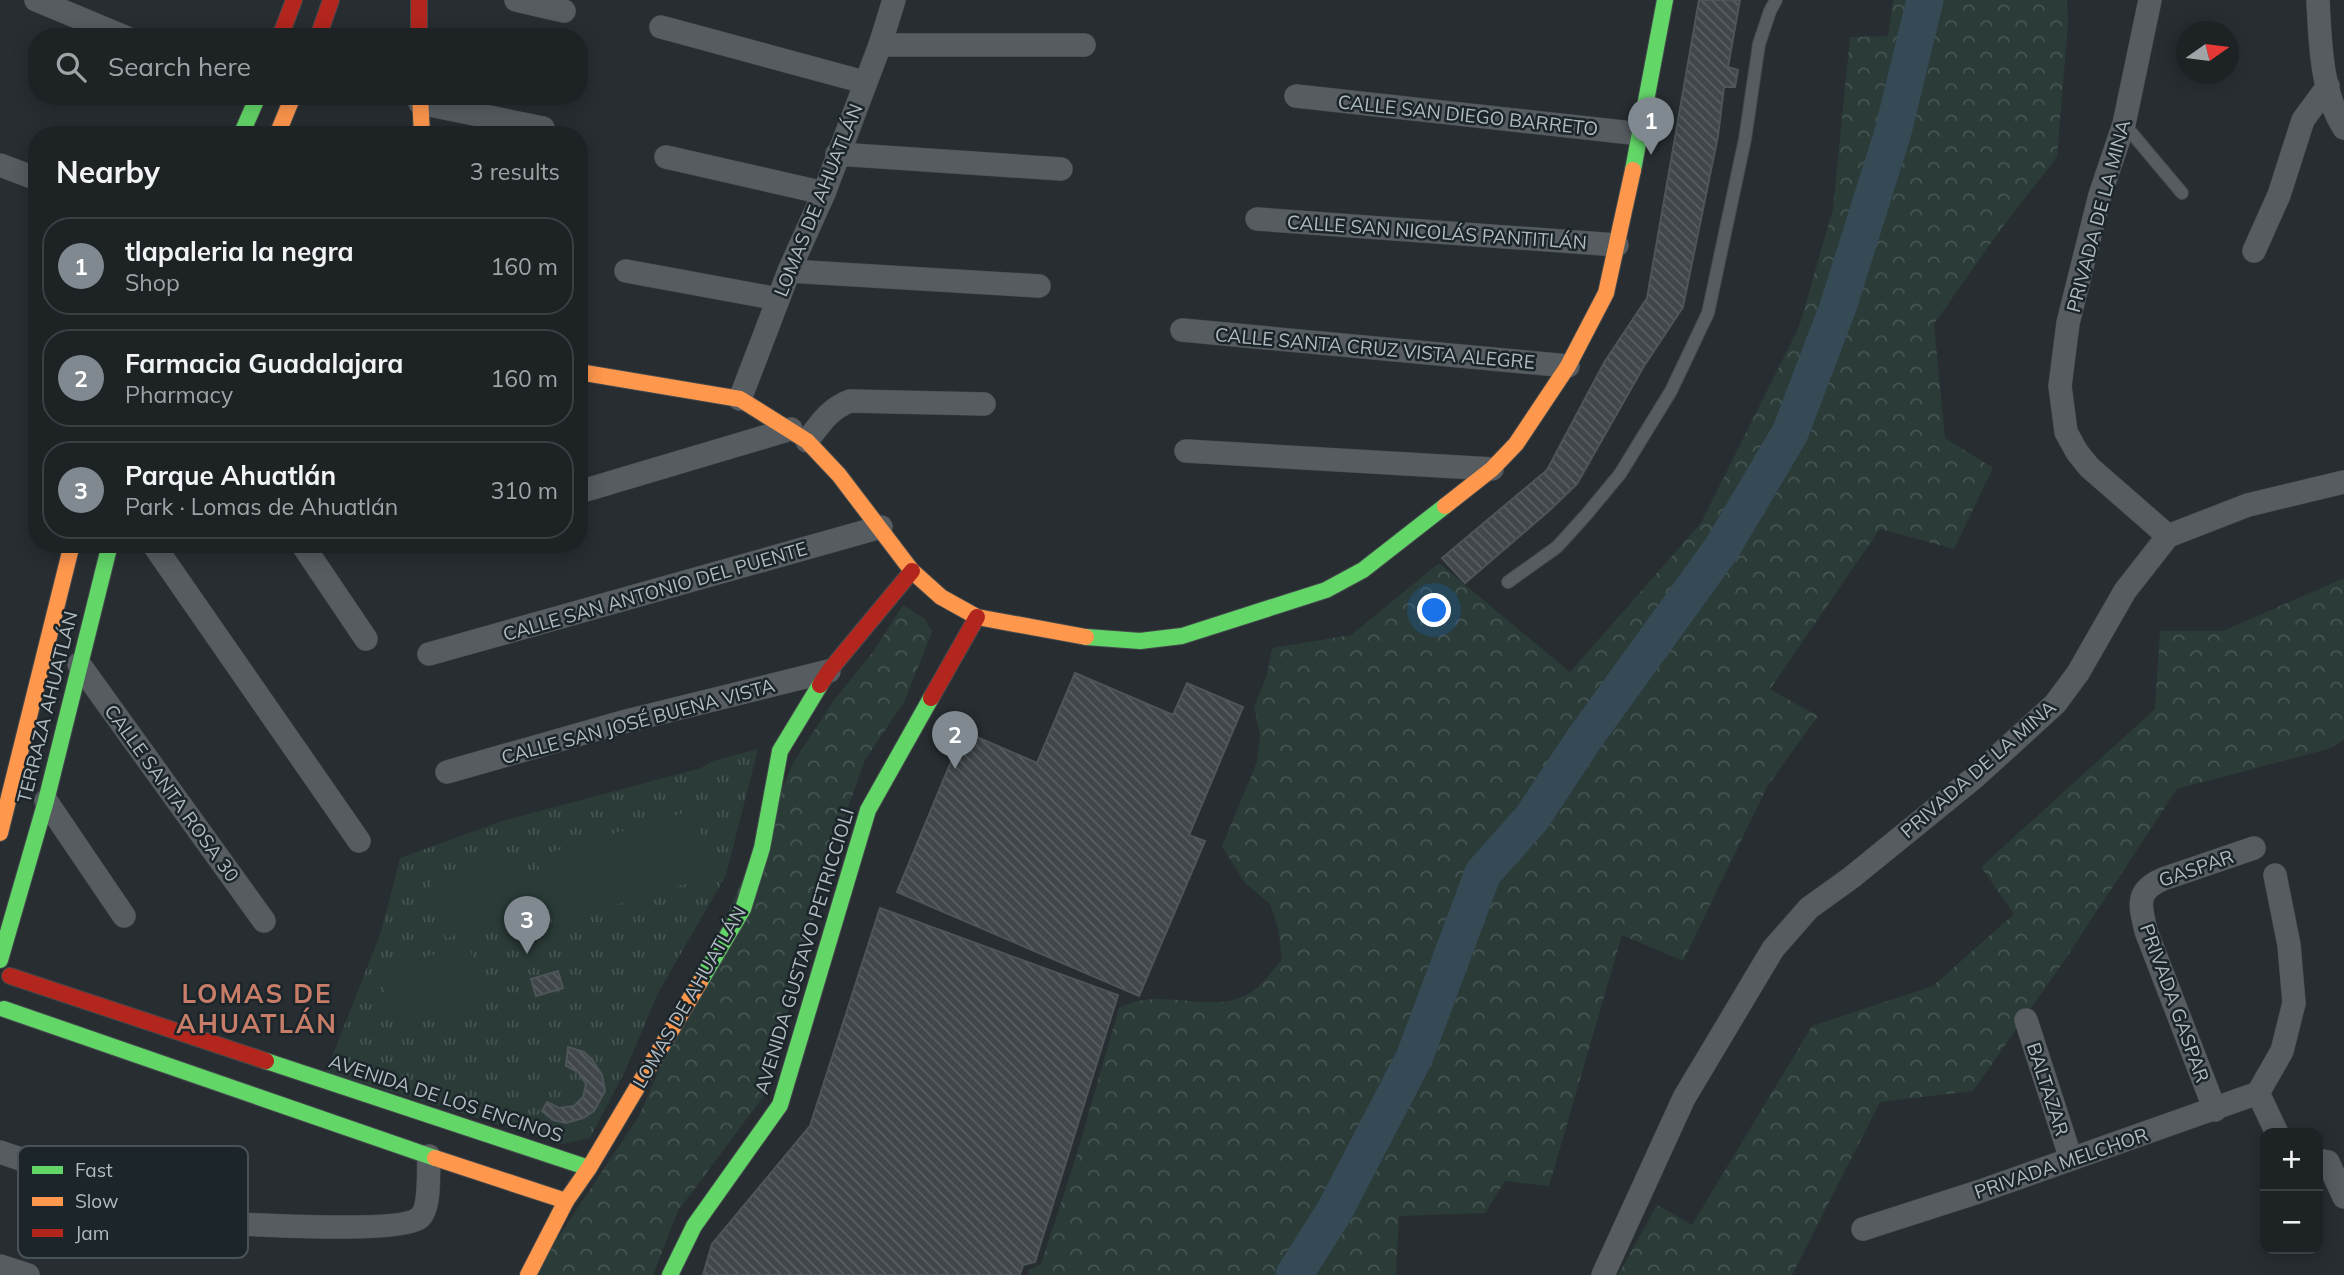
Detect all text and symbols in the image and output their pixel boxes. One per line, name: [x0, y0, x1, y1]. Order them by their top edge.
north arrow: [2176, 21, 2239, 84]
search box: [28, 28, 588, 105]
icon: search: [52, 48, 90, 86]
text: Search here: [108, 50, 251, 83]
street label: CALLE SAN DIEGO BARRETO: [1337, 89, 1599, 141]
pin: 1: [1628, 97, 1674, 155]
street label: LOMAS DE AHUATLÁN: [768, 100, 868, 300]
street label: PRIVADA DE LA MINA: [2061, 117, 2135, 315]
text: Nearby: [56, 153, 160, 191]
text: 3 results: [470, 157, 560, 186]
street label: CALLE SAN NICOLÁS PANTITLÁN: [1286, 210, 1588, 254]
text: tlapaleria la negra: [125, 235, 354, 268]
text: 1: [74, 252, 88, 281]
text: 160 m: [490, 252, 558, 281]
text: Shop: [125, 268, 180, 297]
street label: CALLE SANTA CRUZ VISTA ALEGRE: [1214, 322, 1536, 374]
text: Farmacia Guadalajara: [125, 347, 403, 380]
text: 2: [74, 364, 88, 393]
text: 160 m: [490, 364, 558, 393]
text: Pharmacy: [125, 380, 233, 409]
text: Parque Ahuatlán: [125, 459, 336, 492]
text: 3: [74, 476, 88, 505]
text: 310 m: [490, 476, 558, 505]
text: Park · Lomas de Ahuatlán: [125, 492, 398, 521]
street label: CALLE SAN ANTONIO DEL PUENTE: [500, 536, 810, 646]
your location: [1417, 593, 1451, 627]
street label: TERRAZA AHUATLÁN: [12, 609, 82, 805]
street label: CALLE SAN JOSÉ BUENA VISTA: [499, 673, 777, 769]
street label: PRIVADA DE LA MINA: [1895, 695, 2061, 843]
street label: CALLE SANTA ROSA 30: [100, 700, 244, 886]
pin: 2: [932, 711, 978, 769]
street label: AVENIDA GUSTAVO PETRICCIOLI: [749, 805, 859, 1097]
street label: GASPAR: [2155, 844, 2237, 892]
pin: 3: [504, 896, 550, 954]
street label: LOMAS DE AHUATLÁN: [627, 902, 751, 1092]
street label: PRIVADA GASPAR: [2135, 920, 2215, 1086]
district label: LOMAS DE AHUATLÁN: [176, 977, 338, 1040]
street label: BALTAZAR: [2022, 1039, 2074, 1139]
street label: AVENIDA DE LOS ENCINOS: [326, 1049, 566, 1147]
street label: PRIVADA MELCHOR: [1971, 1122, 2151, 1204]
map controls: [2260, 1128, 2323, 1254]
button: +: [2260, 1128, 2323, 1191]
legend: [18, 1146, 248, 1258]
text: Fast: [75, 1158, 113, 1182]
text: Slow: [75, 1189, 119, 1213]
button: −: [2260, 1191, 2323, 1254]
text: Jam: [75, 1221, 109, 1245]

